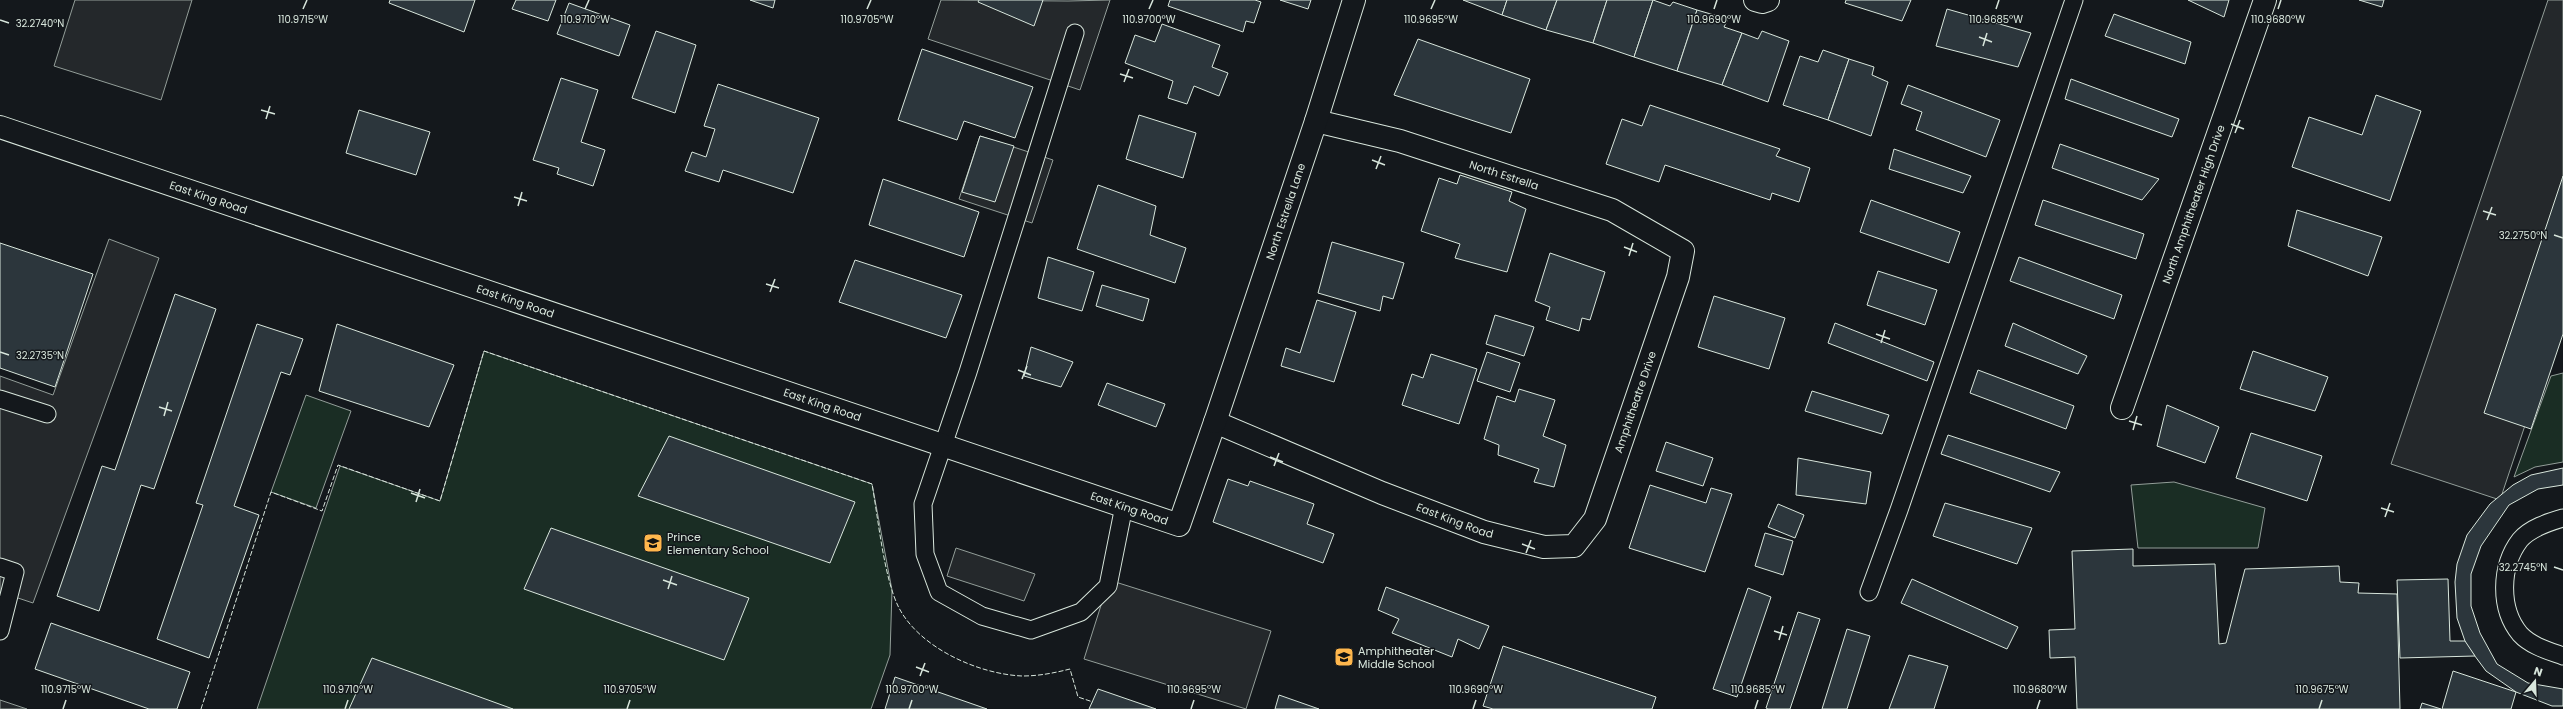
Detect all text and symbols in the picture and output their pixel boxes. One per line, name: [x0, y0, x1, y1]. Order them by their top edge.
text: 110.9715°W: [278, 12, 328, 27]
text: 110.9710°W: [560, 12, 610, 27]
text: 110.9705°W: [841, 12, 894, 27]
text: 110.9700°W: [1123, 12, 1176, 27]
text: 110.9695°W: [1404, 12, 1458, 27]
text: 110.9690°W: [1687, 12, 1741, 27]
text: 110.9685°W: [1969, 12, 2023, 27]
text: 110.9680°W: [2251, 12, 2305, 27]
text: 32.2740°N: [16, 16, 64, 31]
street label: North Amphitheater High Drive: [2158, 122, 2229, 286]
street label: North Estrella: [1467, 156, 1541, 194]
street label: North Estrella Lane: [1262, 161, 1309, 262]
street label: East King Road: [167, 177, 249, 218]
text: 32.2750°N: [2499, 228, 2547, 243]
street label: East King Road: [474, 280, 556, 322]
text: 32.2735°N: [16, 348, 64, 363]
street label: Amphitheatre Drive: [1610, 349, 1660, 455]
street label: East King Road: [781, 384, 863, 425]
street label: East King Road: [1088, 488, 1170, 529]
street label: East King Road: [1414, 499, 1495, 542]
place label: Prince Elementary School: [667, 529, 769, 558]
school or university icon: Prince Elementary School: [642, 532, 664, 554]
text: 32.2745°N: [2499, 560, 2547, 575]
place label: Amphitheater Middle School: [1358, 643, 1434, 672]
school or university icon: Amphitheater Middle School: [1333, 646, 1355, 668]
north arrow: [2515, 661, 2555, 701]
text: N: [2532, 663, 2545, 680]
text: 110.9715°W: [41, 682, 91, 697]
text: 110.9710°W: [323, 682, 373, 697]
text: 110.9705°W: [604, 682, 657, 697]
text: 110.9700°W: [886, 682, 939, 697]
text: 110.9695°W: [1167, 682, 1221, 697]
text: 110.9690°W: [1449, 682, 1503, 697]
text: 110.9685°W: [1731, 682, 1785, 697]
text: 110.9680°W: [2013, 682, 2067, 697]
text: 110.9675°W: [2295, 682, 2349, 697]

